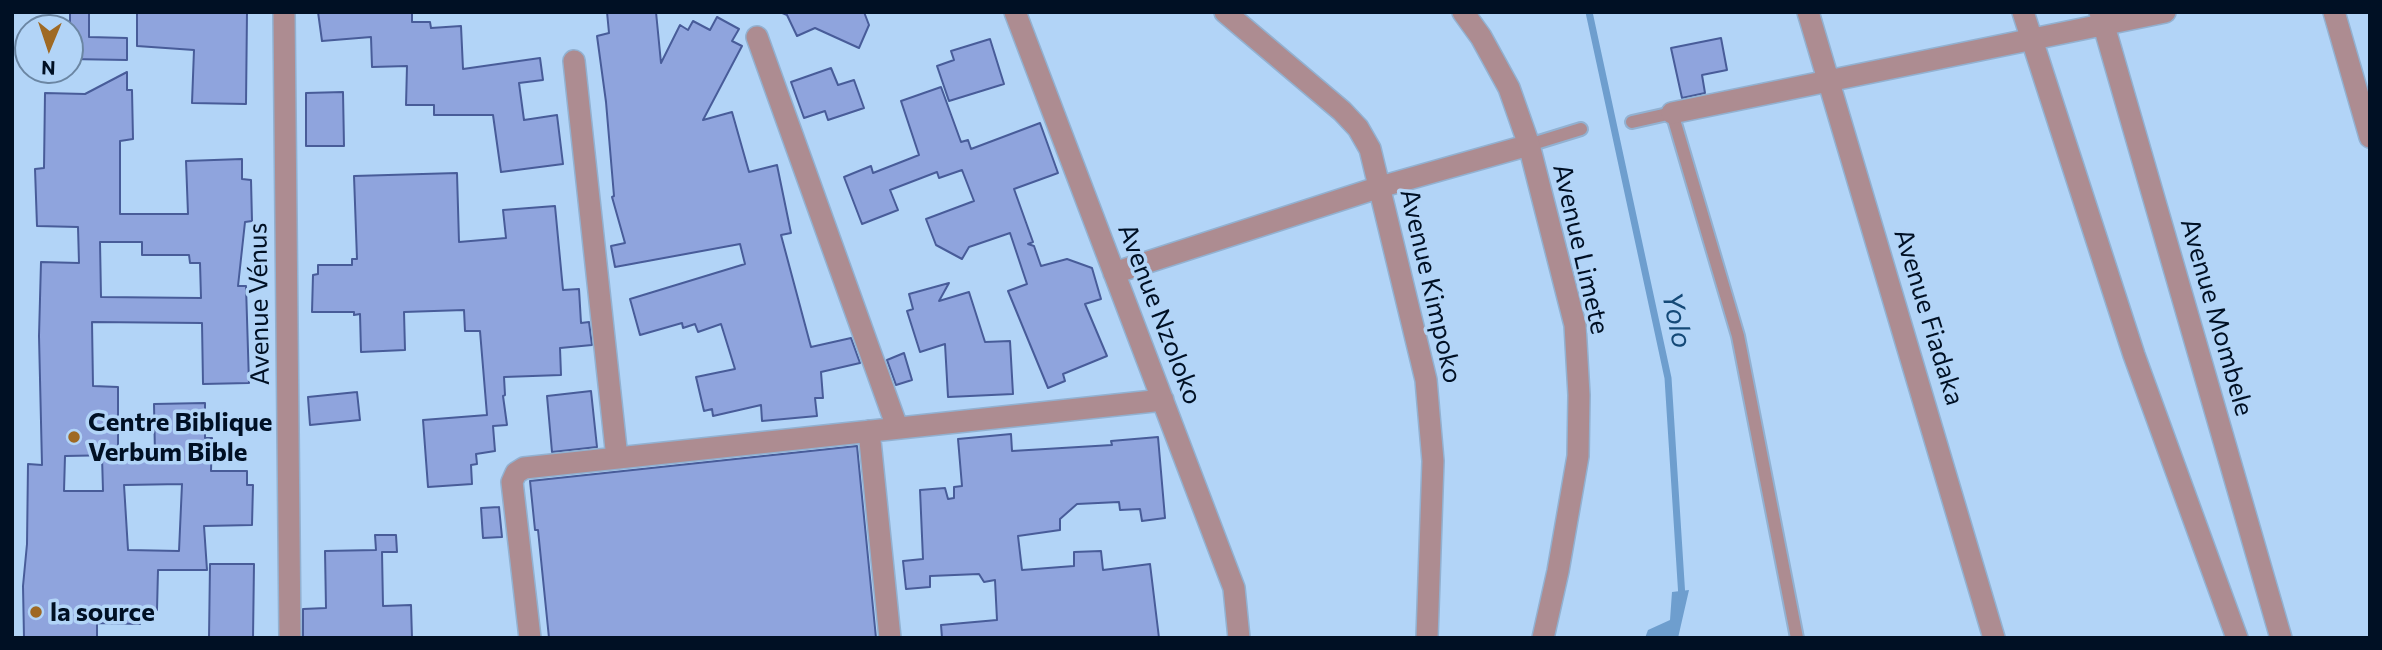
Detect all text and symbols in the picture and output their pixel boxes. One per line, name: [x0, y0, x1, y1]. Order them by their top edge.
north arrow: [14, 14, 84, 84]
text: N: [41, 57, 56, 80]
street label: Avenue Limete: [1546, 161, 1616, 337]
street label: Avenue Kimpoko: [1393, 186, 1469, 386]
street label: Avenue Mombele: [2174, 215, 2260, 419]
street label: Avenue Nzoloko: [1111, 219, 1209, 409]
street label: Avenue Vénus: [242, 222, 276, 386]
street label: Avenue Fiadaka: [1887, 225, 1971, 409]
water label: Yolo: [1655, 289, 1699, 351]
place label: Centre Biblique Verbum Bible: [88, 406, 273, 467]
marker: Centre Biblique Verbum Bible: [66, 429, 82, 445]
place label: la source: [50, 596, 155, 628]
marker: la source: [28, 604, 44, 620]

